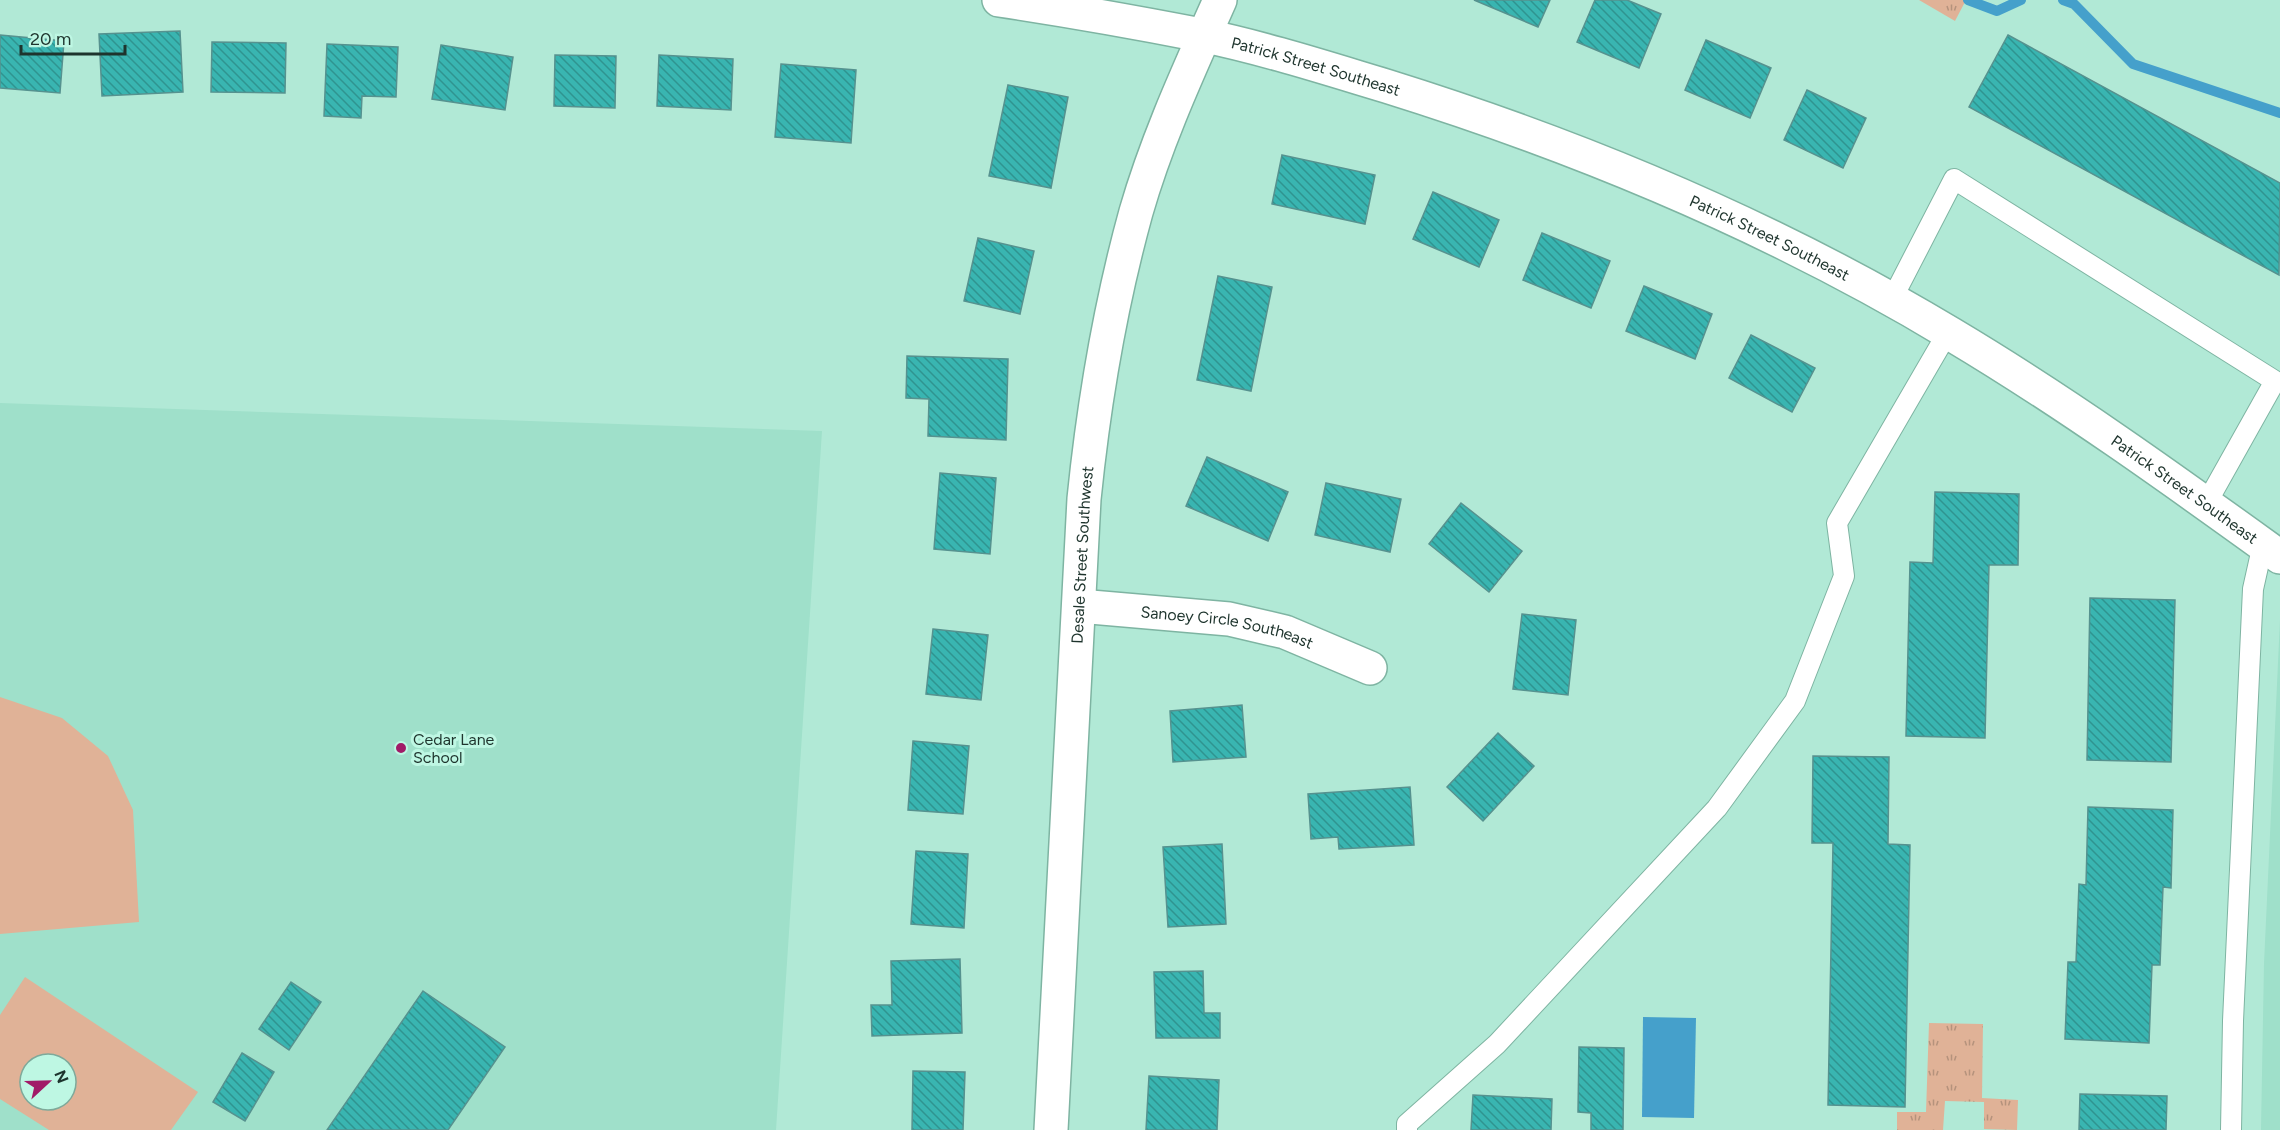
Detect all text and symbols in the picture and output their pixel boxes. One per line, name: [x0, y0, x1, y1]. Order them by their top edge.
scale bar: [21, 18, 124, 56]
text: 20 m: [30, 28, 71, 50]
street label: Patrick Street Southeast: [1229, 33, 1403, 100]
street label: Patrick Street Southeast: [1687, 191, 1853, 285]
street label: Patrick Street Southeast: [2107, 431, 2261, 548]
street label: Desale Street Southwest: [1067, 465, 1098, 644]
street label: Sanoey Circle Southeast: [1140, 602, 1316, 653]
place label: Cedar Lane School: [413, 730, 495, 767]
marker: Cedar Lane School: [394, 741, 408, 755]
north arrow: [18, 1052, 78, 1112]
text: N: [50, 1067, 73, 1086]

